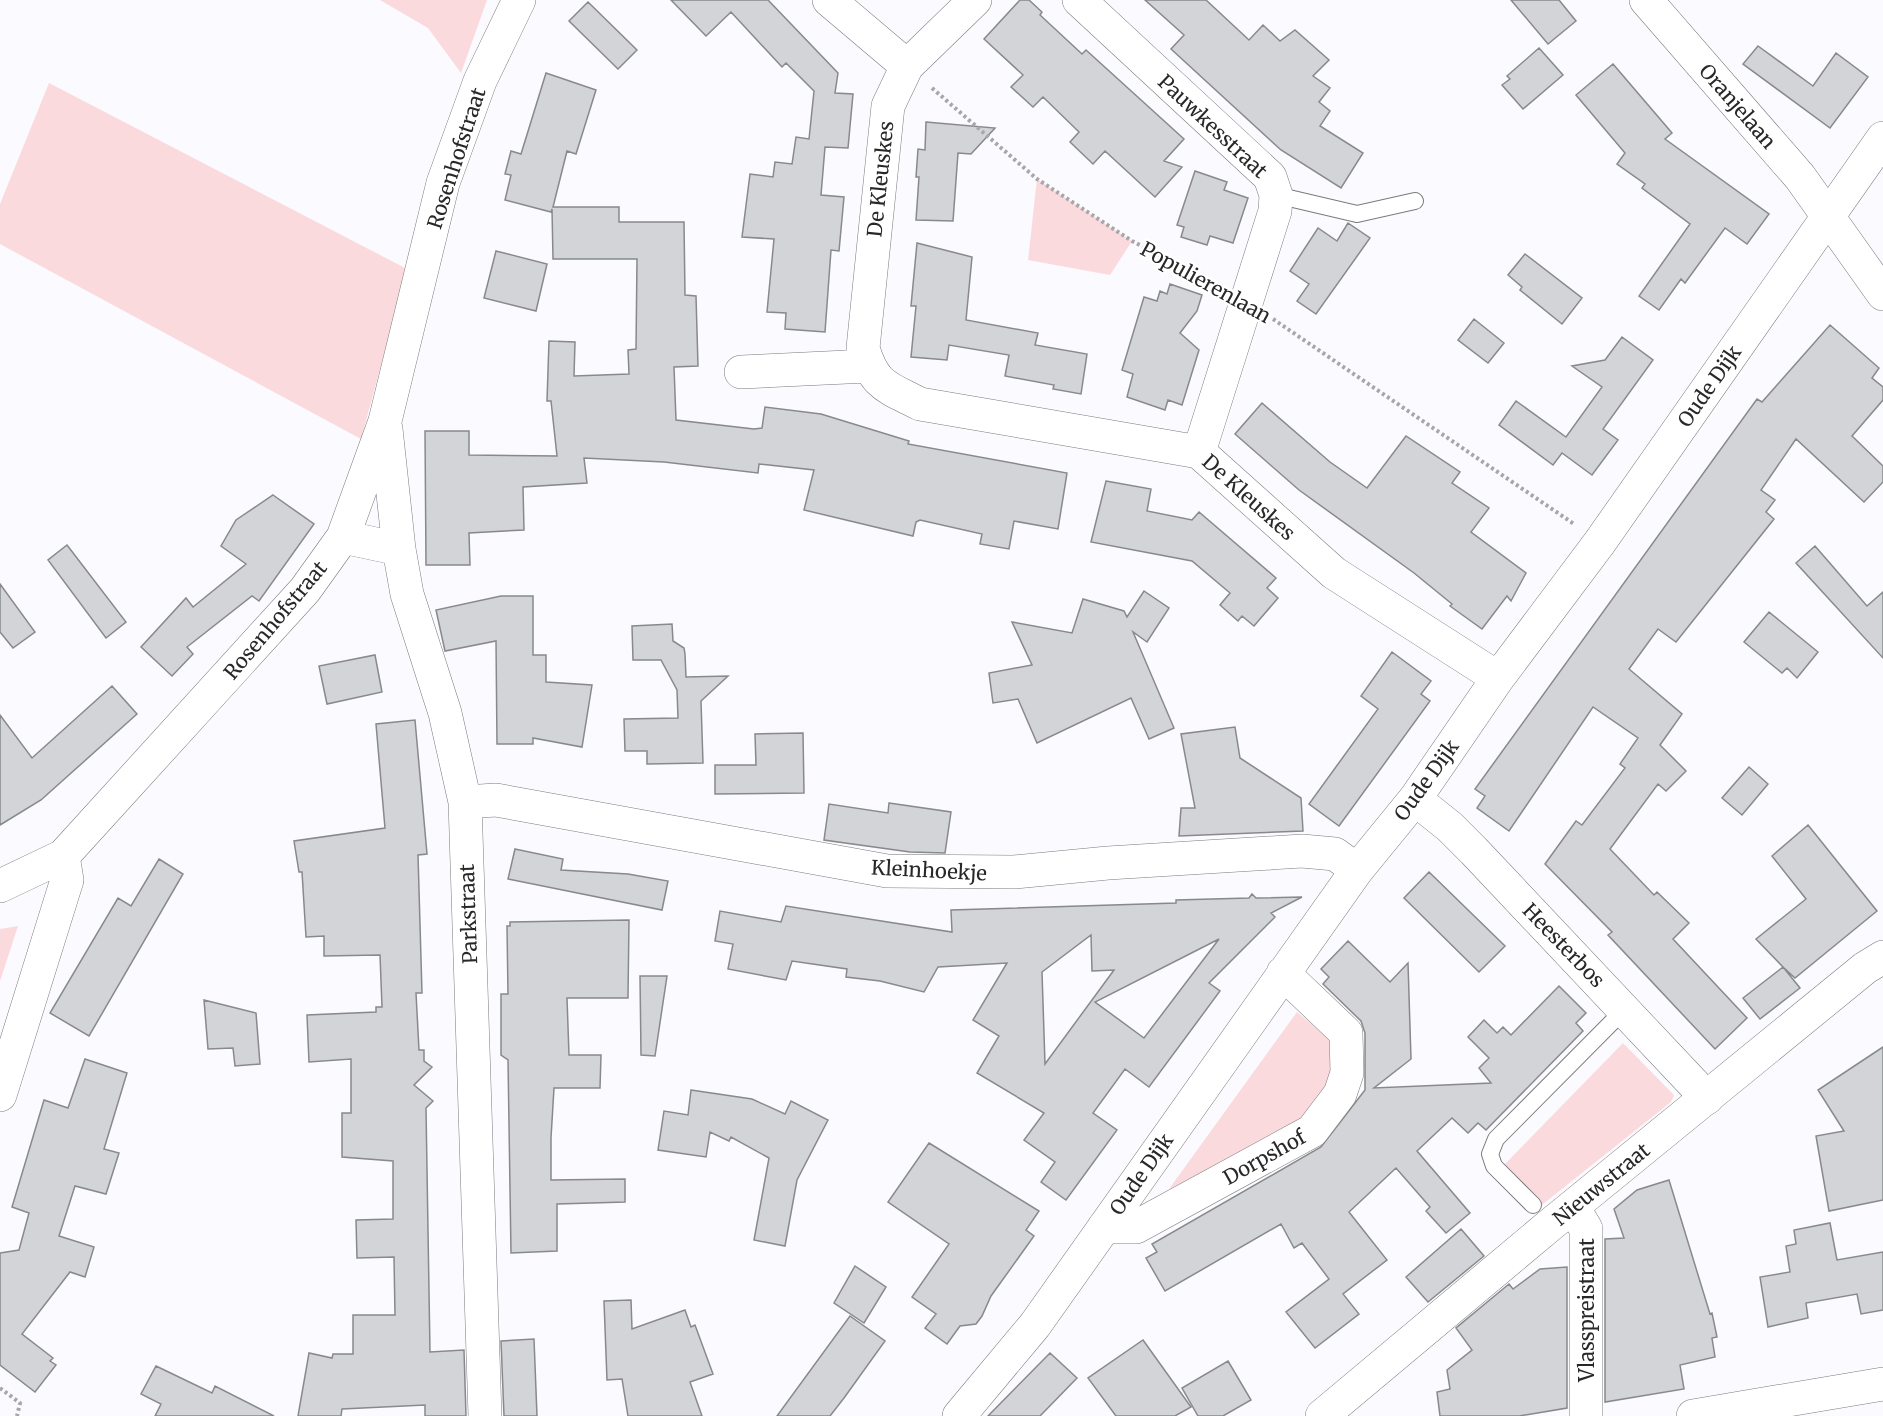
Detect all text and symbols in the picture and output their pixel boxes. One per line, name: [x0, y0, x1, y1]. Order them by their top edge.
street label: Oranjelaan: [1694, 58, 1782, 154]
street label: Pauwkesstraat: [1153, 69, 1273, 183]
street label: Rosenhofstraat: [421, 84, 491, 232]
street label: De Kleuskes: [861, 120, 899, 238]
street label: Populierenlaan: [1136, 236, 1276, 328]
street label: Oude Dijk: [1672, 340, 1746, 432]
street label: De Kleuskes: [1197, 449, 1301, 545]
street label: Rosenhofstraat: [218, 556, 332, 684]
street label: Oude Dijk: [1388, 734, 1464, 825]
street label: Kleinhoekje: [870, 854, 988, 886]
street label: Parkstraat: [454, 863, 482, 965]
street label: Heesterbos: [1518, 898, 1610, 992]
street label: Dorpshof: [1218, 1124, 1311, 1190]
street label: Oude Dijk: [1104, 1128, 1178, 1220]
street label: Nieuwstraat: [1548, 1137, 1655, 1231]
street label: Vlasspreistraat: [1574, 1238, 1599, 1383]

